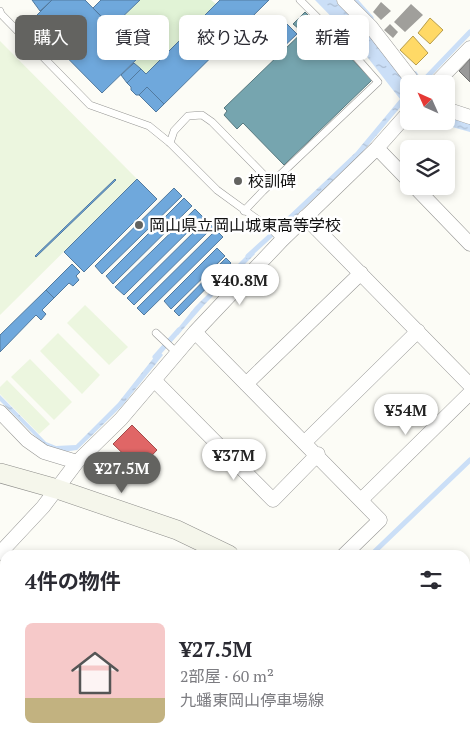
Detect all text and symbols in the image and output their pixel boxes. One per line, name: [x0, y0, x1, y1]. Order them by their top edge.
chip: 購入: [15, 15, 87, 60]
chip: 賃貸: [97, 15, 169, 60]
chip: 絞り込み: [179, 15, 287, 60]
chip: 新着: [297, 15, 369, 60]
north arrow: [400, 75, 455, 130]
map controls: [400, 75, 455, 195]
button: layers: [400, 140, 455, 195]
place label: 校訓碑: [248, 170, 296, 192]
marker: 校訓碑: [232, 175, 244, 187]
place label: 岡山県立岡山城東高等学校: [149, 214, 341, 236]
marker: 岡山県立岡山城東高等学校: [133, 219, 145, 231]
pin: ¥40.8M: [199, 264, 281, 306]
text: ¥40.8M: [212, 269, 268, 291]
pin: ¥54M: [376, 394, 436, 436]
text: ¥54M: [385, 399, 427, 421]
pin: ¥37M: [204, 438, 264, 481]
text: ¥37M: [213, 444, 255, 466]
pin: ¥27.5M: [81, 452, 163, 494]
text: ¥27.5M: [95, 457, 149, 479]
icon: filters: [417, 566, 445, 594]
text: 4件の物件: [25, 567, 121, 595]
text: ¥27.5M: [180, 635, 252, 663]
icon: home: [65, 643, 125, 703]
text: 2部屋 · 60 m²: [180, 665, 274, 687]
text: 九蟠東岡山停車場線: [180, 689, 324, 711]

